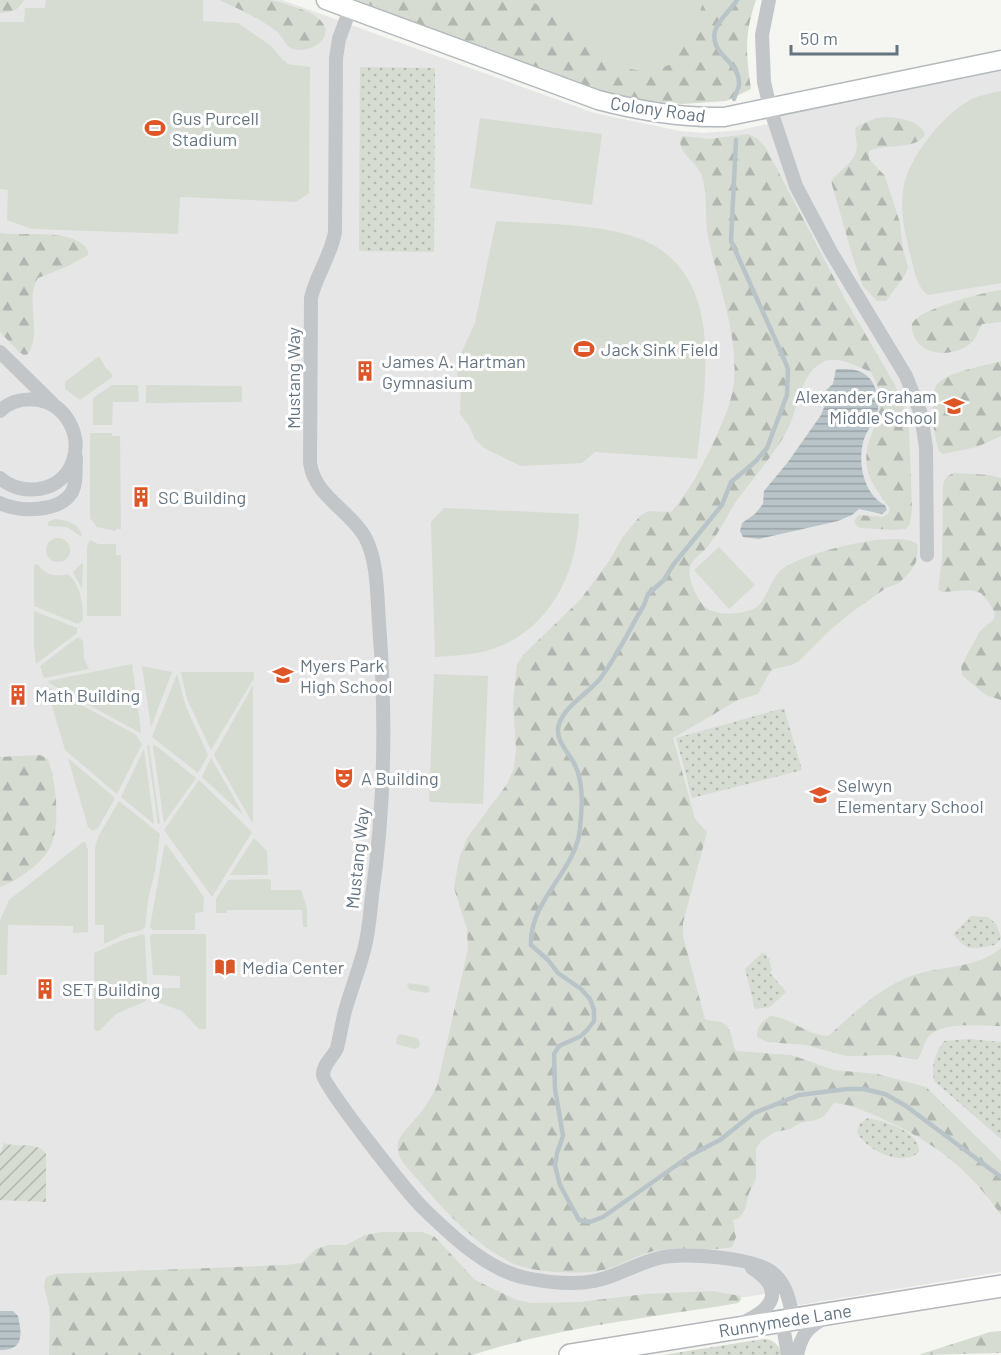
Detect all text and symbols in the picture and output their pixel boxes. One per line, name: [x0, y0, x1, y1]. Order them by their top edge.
scale bar: [791, 18, 898, 56]
text: 50 m: [800, 27, 838, 49]
street label: Colony Road: [609, 91, 707, 127]
place label: Gus Purcell Stadium: [172, 107, 259, 150]
sports icon: Gus Purcell Stadium: [143, 116, 167, 140]
street label: Mustang Way: [282, 327, 304, 429]
sports icon: Jack Sink Field: [572, 337, 596, 361]
place label: Jack Sink Field: [601, 338, 718, 360]
place label: James A. Hartman Gymnasium: [382, 350, 526, 393]
building icon: James A. Hartman Gymnasium: [353, 359, 377, 383]
place label: Alexander Graham Middle School: [795, 385, 937, 428]
school or university icon: Alexander Graham Middle School: [942, 394, 966, 418]
building icon: SC Building: [129, 485, 153, 509]
place label: SC Building: [158, 486, 246, 508]
place label: Myers Park High School: [300, 654, 393, 697]
school or university icon: Myers Park High School: [271, 663, 295, 687]
building icon: Math Building: [6, 683, 30, 707]
place label: Math Building: [35, 684, 140, 706]
theatre icon: A Building: [332, 766, 356, 790]
place label: A Building: [361, 767, 439, 789]
place label: Selwyn Elementary School: [837, 774, 984, 817]
school or university icon: Selwyn Elementary School: [808, 783, 832, 807]
street label: Mustang Way: [341, 806, 373, 910]
library icon: Media Center: [213, 955, 237, 979]
place label: Media Center: [242, 956, 345, 978]
building icon: SET Building: [33, 977, 57, 1001]
place label: SET Building: [62, 978, 160, 1000]
street label: Runnymede Lane: [717, 1299, 853, 1341]

